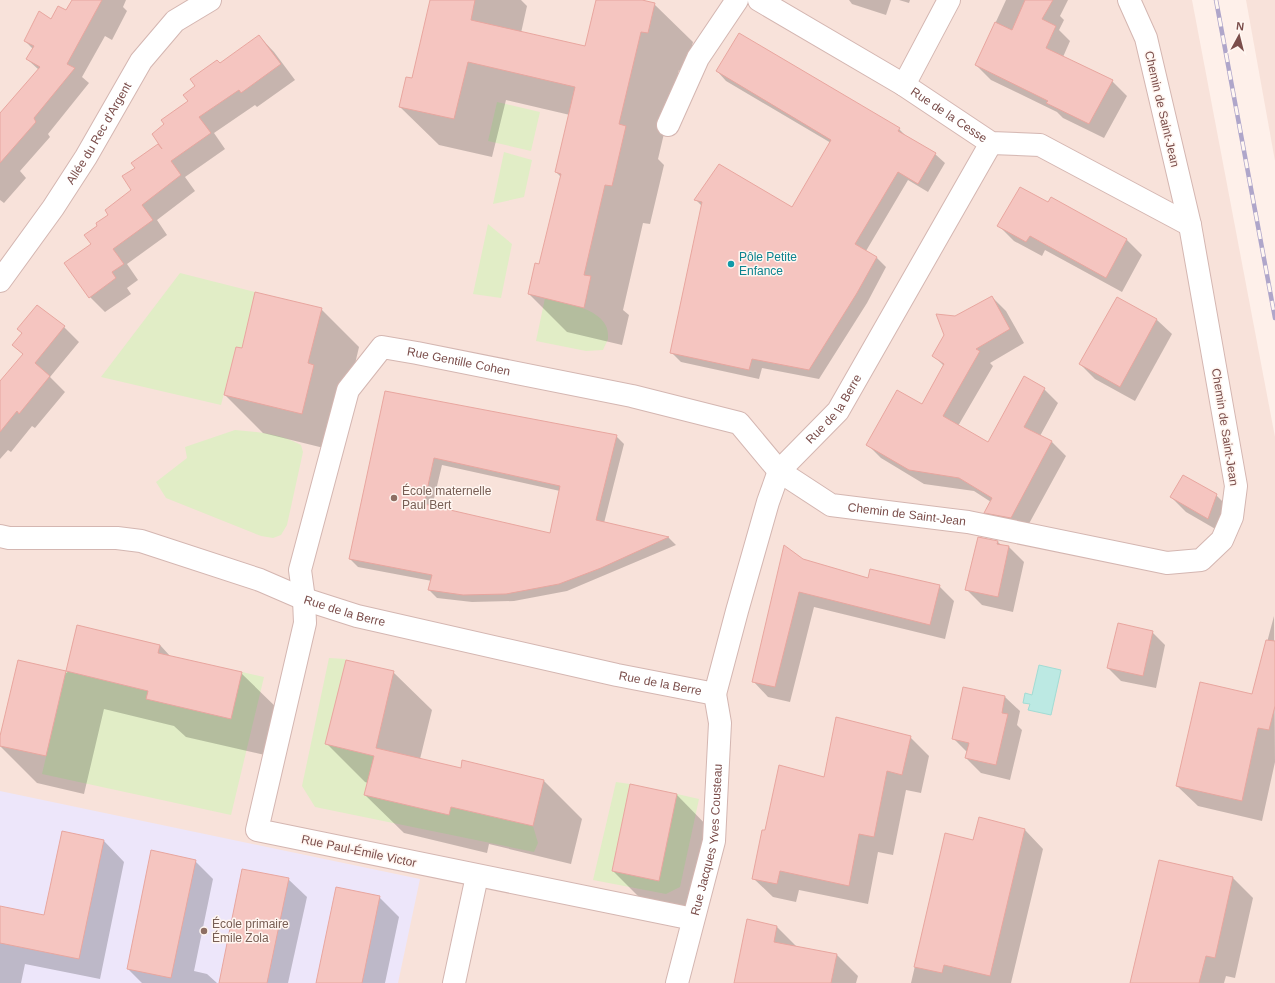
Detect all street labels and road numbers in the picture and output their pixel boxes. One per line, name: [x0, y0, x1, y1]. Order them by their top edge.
street label: Chemin de Saint-Jean: [1142, 50, 1182, 168]
street label: Allée du Rec d'Argent: [63, 79, 135, 187]
street label: Rue de la Cesse: [908, 84, 990, 146]
street label: Rue Gentille Cohen: [406, 344, 512, 379]
street label: Chemin de Saint-Jean: [1209, 367, 1241, 487]
street label: Rue de la Berre: [803, 371, 865, 447]
street label: Chemin de Saint-Jean: [847, 500, 967, 529]
street label: Rue de la Berre: [302, 592, 387, 629]
street label: Rue de la Berre: [618, 669, 703, 698]
street label: Rue Jacques Yves Cousteau: [688, 763, 725, 917]
street label: Rue Paul-Émile Victor: [300, 831, 418, 870]

